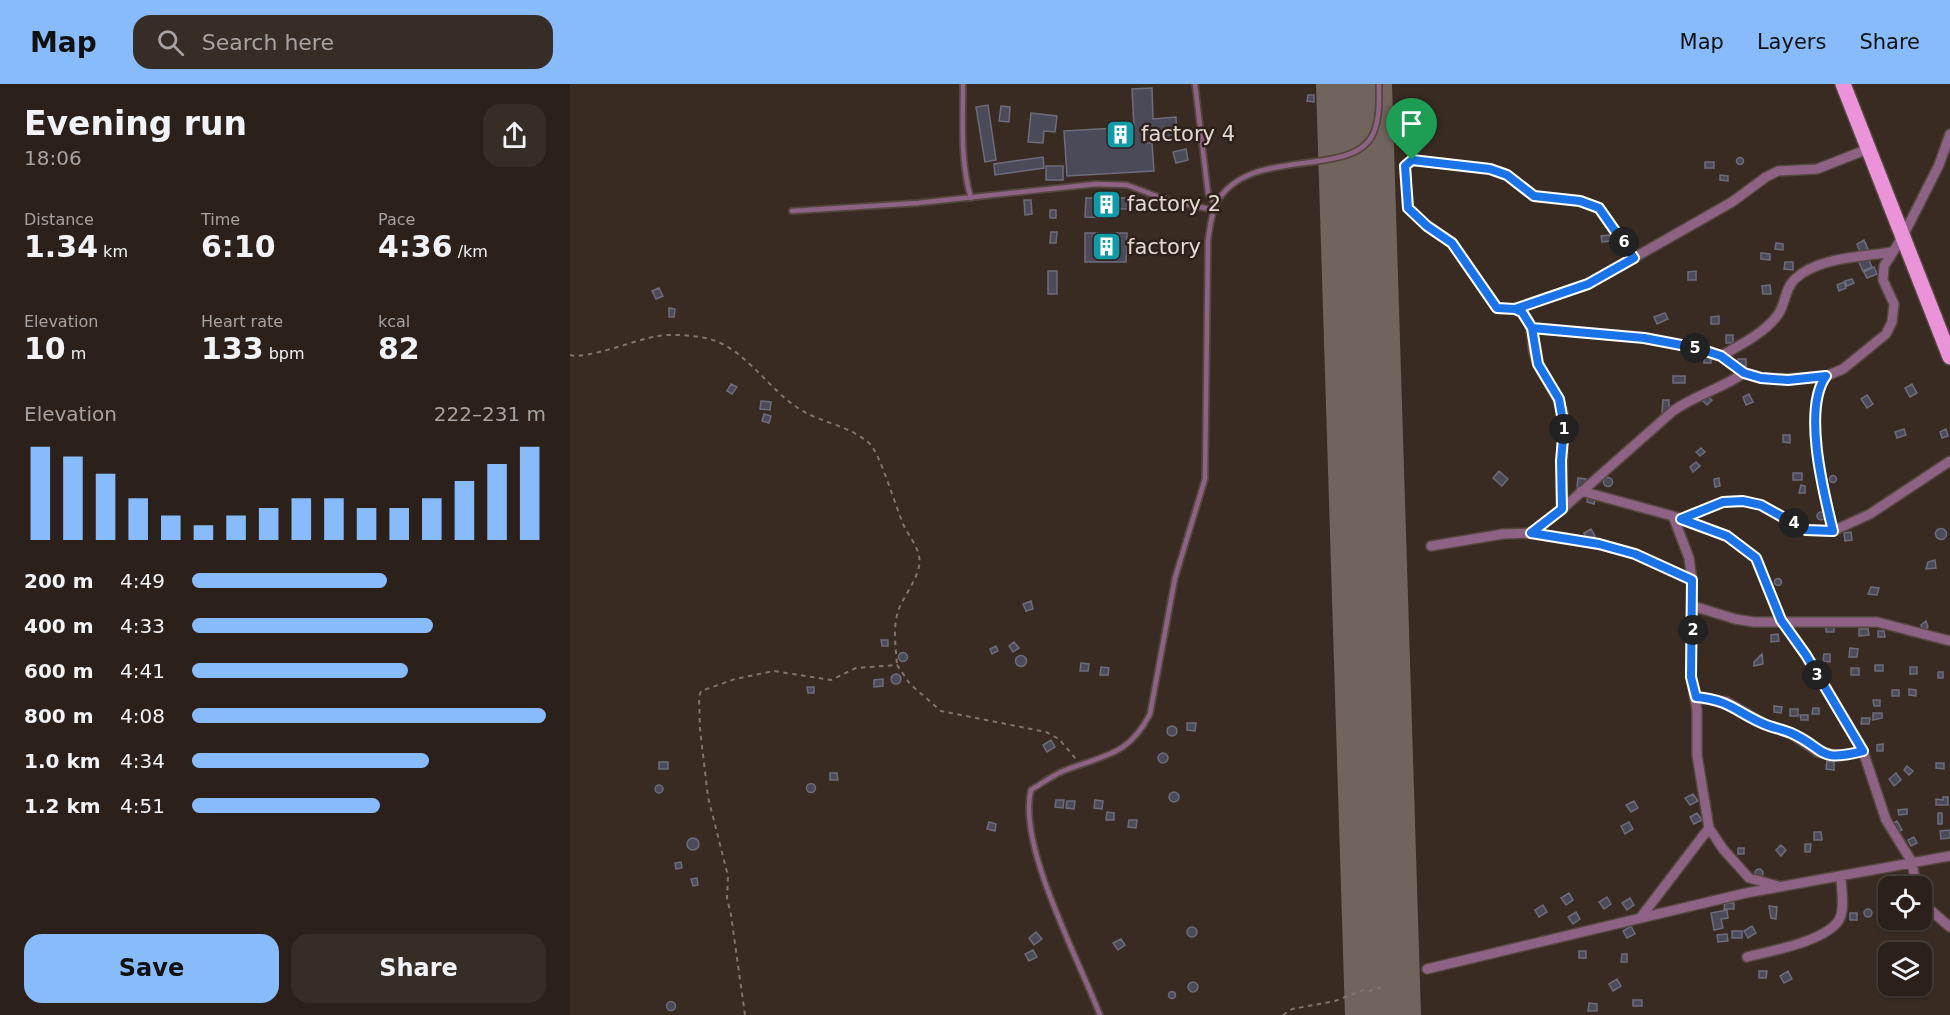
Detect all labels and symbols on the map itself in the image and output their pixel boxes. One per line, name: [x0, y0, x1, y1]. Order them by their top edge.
pin: [1386, 98, 1437, 160]
building icon: factory 4: [1104, 118, 1136, 150]
place label: factory 4: [1141, 122, 1235, 146]
building icon: factory 2: [1090, 188, 1122, 220]
place label: factory 2: [1127, 192, 1221, 216]
pin: 6: [1609, 227, 1639, 257]
building icon: factory: [1090, 231, 1122, 263]
place label: factory: [1127, 235, 1201, 259]
pin: 5: [1680, 333, 1710, 363]
pin: 1: [1549, 414, 1579, 444]
pin: 4: [1779, 508, 1809, 538]
pin: 2: [1678, 615, 1708, 645]
pin: 3: [1802, 660, 1832, 690]

